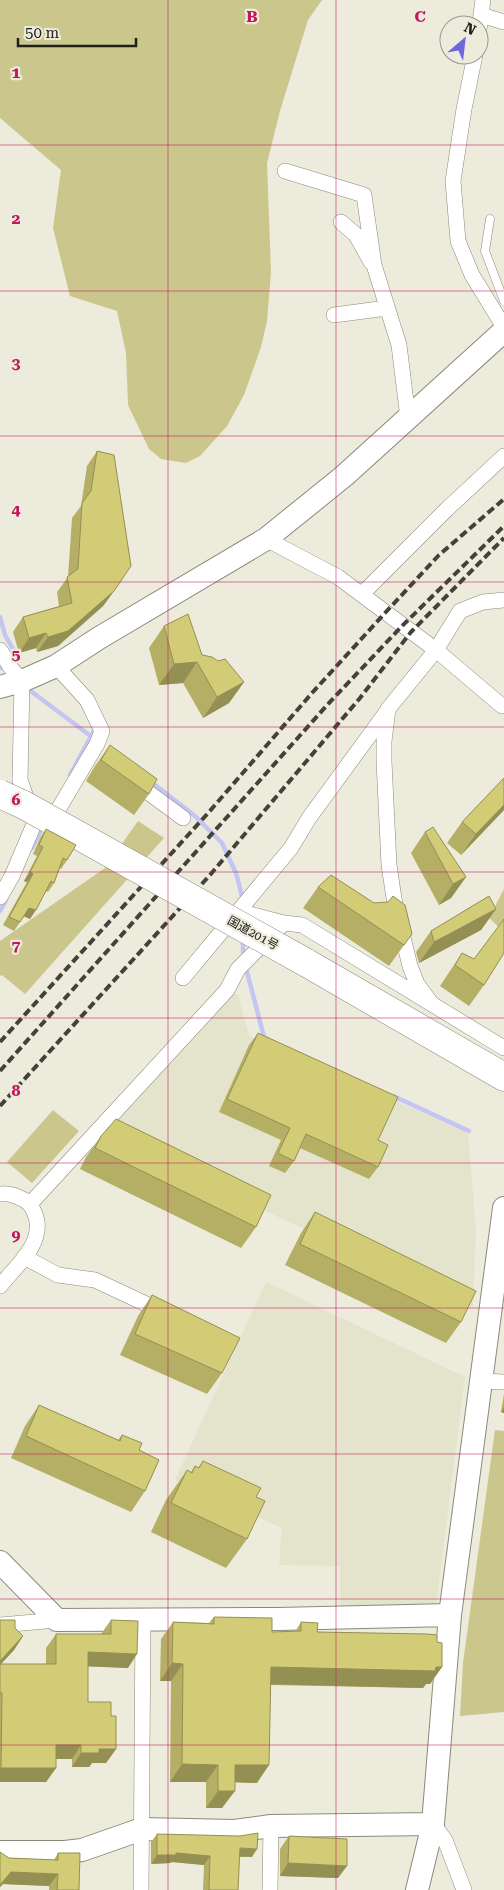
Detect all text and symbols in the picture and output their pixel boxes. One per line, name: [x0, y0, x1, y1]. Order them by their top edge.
text: B: [246, 7, 258, 26]
text: C: [414, 7, 426, 26]
scale bar: [18, 15, 135, 47]
north arrow: [439, 15, 489, 65]
text: N: [462, 19, 479, 38]
text: 50 m: [25, 24, 60, 42]
text: 1: [12, 63, 21, 82]
text: 2: [12, 209, 21, 228]
text: 3: [12, 354, 21, 373]
text: 4: [12, 500, 21, 519]
text: 5: [12, 645, 21, 664]
text: 6: [12, 790, 21, 809]
street label: 国道201号: [225, 913, 281, 953]
text: 7: [12, 936, 21, 955]
text: 8: [12, 1081, 21, 1100]
text: 9: [12, 1226, 21, 1245]

